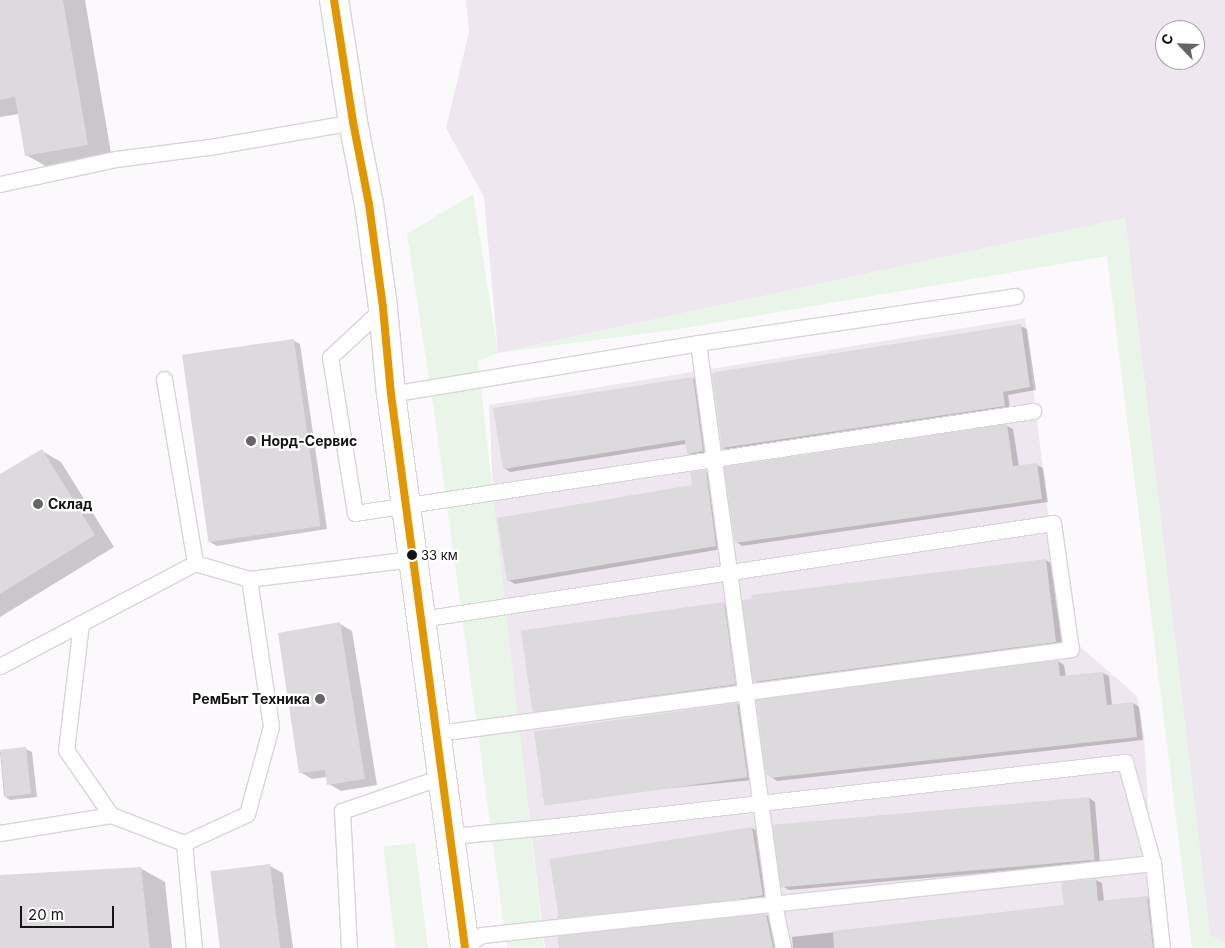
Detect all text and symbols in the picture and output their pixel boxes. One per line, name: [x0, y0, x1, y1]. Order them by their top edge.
north arrow: [1155, 20, 1205, 70]
text: С: [1157, 31, 1177, 47]
place label: Норд-Сервис: [261, 433, 357, 449]
marker: Норд-Сервис: [245, 435, 257, 447]
place label: Склад: [48, 496, 92, 512]
marker: Склад: [32, 498, 44, 510]
place label: 33 км: [421, 547, 458, 563]
marker: 33 км: [407, 550, 417, 560]
place label: РемБыт Техника: [192, 691, 310, 707]
marker: РемБыт Техника: [314, 693, 326, 705]
scale bar: [22, 896, 116, 928]
text: 20 m: [28, 905, 64, 924]

